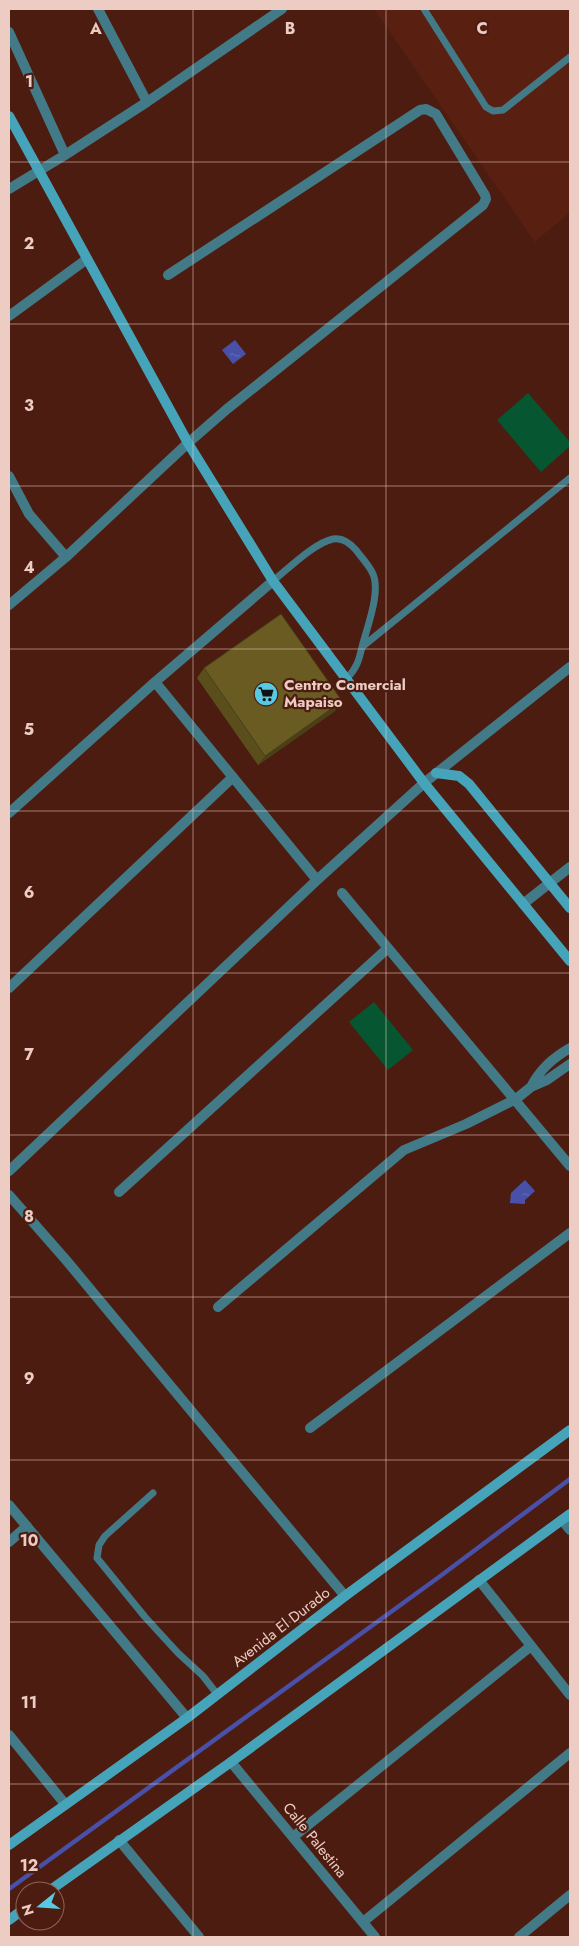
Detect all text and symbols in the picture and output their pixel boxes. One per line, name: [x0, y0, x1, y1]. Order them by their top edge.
text: A: [89, 17, 102, 40]
text: B: [285, 17, 295, 40]
text: C: [476, 17, 488, 40]
text: 1: [25, 70, 33, 93]
text: 2: [24, 232, 34, 255]
text: 3: [24, 394, 34, 417]
text: 4: [23, 556, 35, 579]
place label: Centro Comercial Mapaiso: [284, 674, 406, 713]
supermarket icon: Centro Comercial Mapaiso: [253, 681, 279, 707]
text: 5: [24, 718, 34, 741]
text: 6: [24, 881, 34, 904]
text: 7: [24, 1043, 34, 1066]
text: 8: [24, 1205, 34, 1228]
text: 9: [24, 1367, 34, 1390]
text: 10: [20, 1529, 38, 1552]
street label: Avenida El Durado: [227, 1582, 335, 1672]
text: 11: [21, 1691, 37, 1714]
street label: Calle Palestina: [278, 1798, 352, 1882]
text: 12: [20, 1854, 38, 1877]
north arrow: [15, 1881, 65, 1931]
text: N: [16, 1902, 39, 1918]

